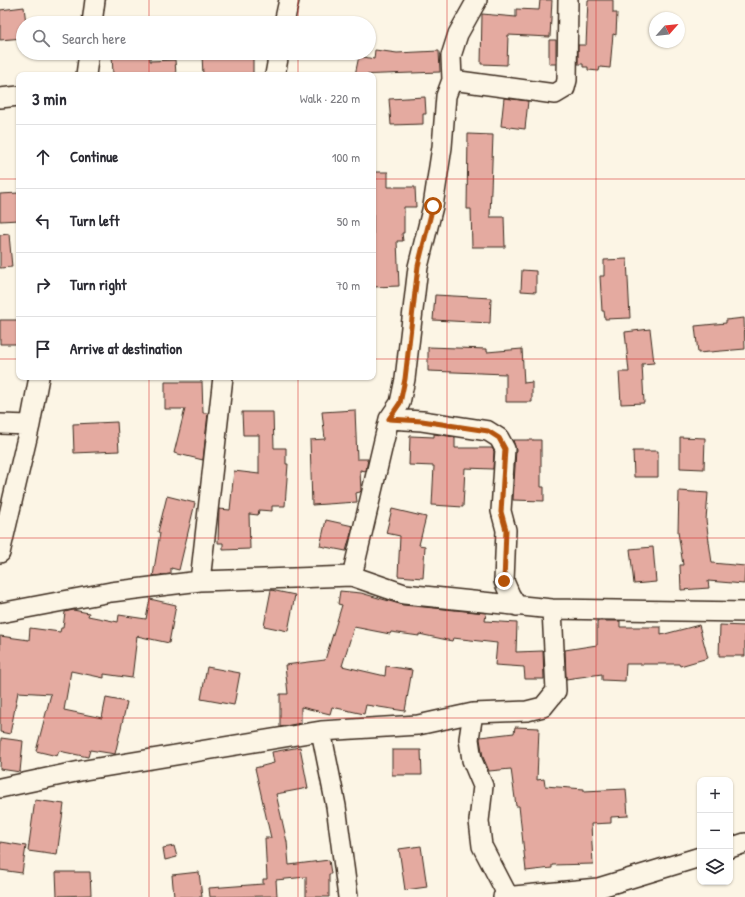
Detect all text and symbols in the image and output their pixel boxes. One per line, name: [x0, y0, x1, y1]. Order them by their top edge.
north arrow: [649, 12, 685, 48]
search box: [16, 16, 376, 60]
icon: search: [30, 27, 52, 49]
text: Search here: [62, 28, 126, 49]
text: 3 min: [32, 87, 67, 110]
text: Walk · 220 m: [300, 89, 360, 107]
icon: ahead: [32, 146, 54, 168]
text: Continue: [70, 146, 118, 167]
text: 100 m: [332, 148, 360, 166]
route start: [424, 197, 442, 215]
icon: left: [32, 210, 54, 232]
text: Turn left: [70, 210, 120, 231]
text: 50 m: [337, 212, 360, 230]
icon: right: [32, 274, 54, 296]
text: Turn right: [70, 274, 126, 295]
text: 70 m: [336, 276, 360, 294]
icon: arrive: [32, 338, 54, 360]
text: Arrive at destination: [70, 338, 182, 359]
route end: [495, 572, 513, 590]
map controls: [697, 777, 733, 885]
button: +: [697, 777, 733, 813]
button: −: [697, 813, 733, 849]
button: layers: [697, 849, 733, 885]

